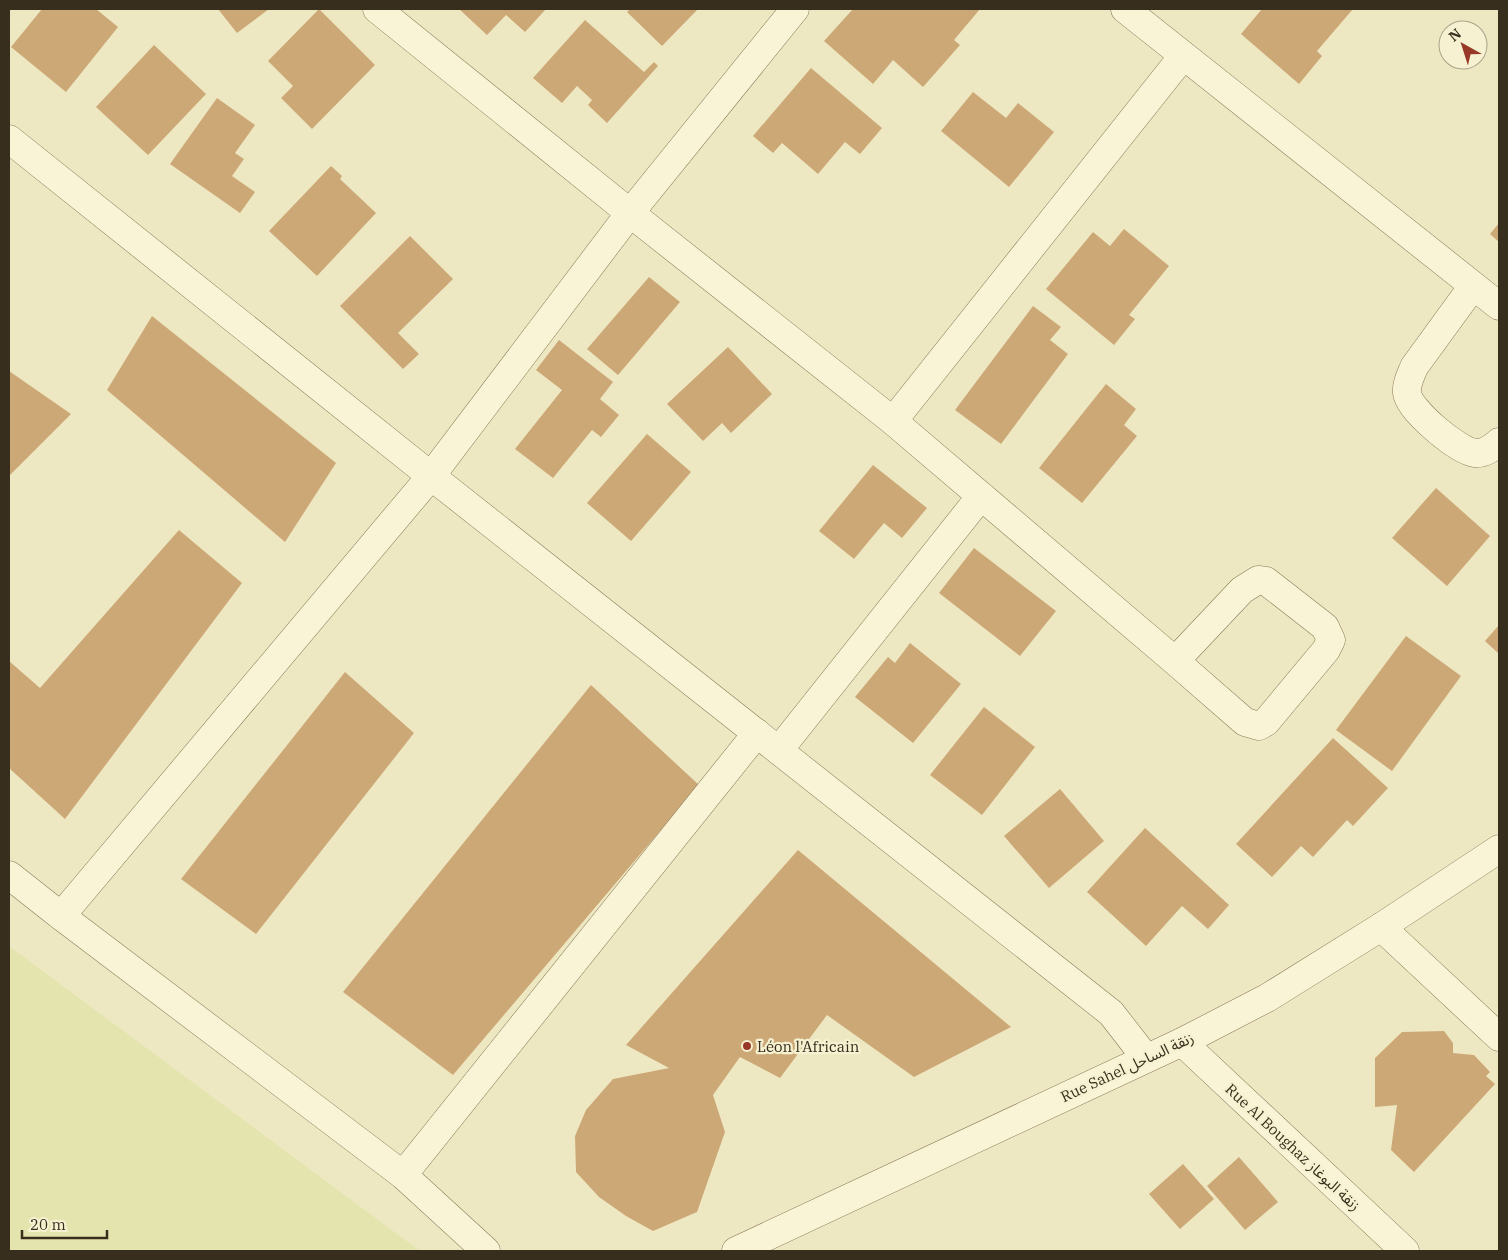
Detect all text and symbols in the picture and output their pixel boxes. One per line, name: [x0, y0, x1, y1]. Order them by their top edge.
north arrow: [1438, 20, 1488, 70]
text: N: [1445, 24, 1465, 45]
street label: Rue Sahel زنقة الساحل: [1057, 1028, 1197, 1106]
place label: Léon l'Africain: [757, 1037, 860, 1056]
marker: Léon l'Africain: [741, 1040, 753, 1052]
street label: Rue Al Boughaz زنقة البوغاز: [1221, 1079, 1365, 1215]
scale bar: [22, 1208, 108, 1240]
text: 20 m: [30, 1215, 66, 1234]

